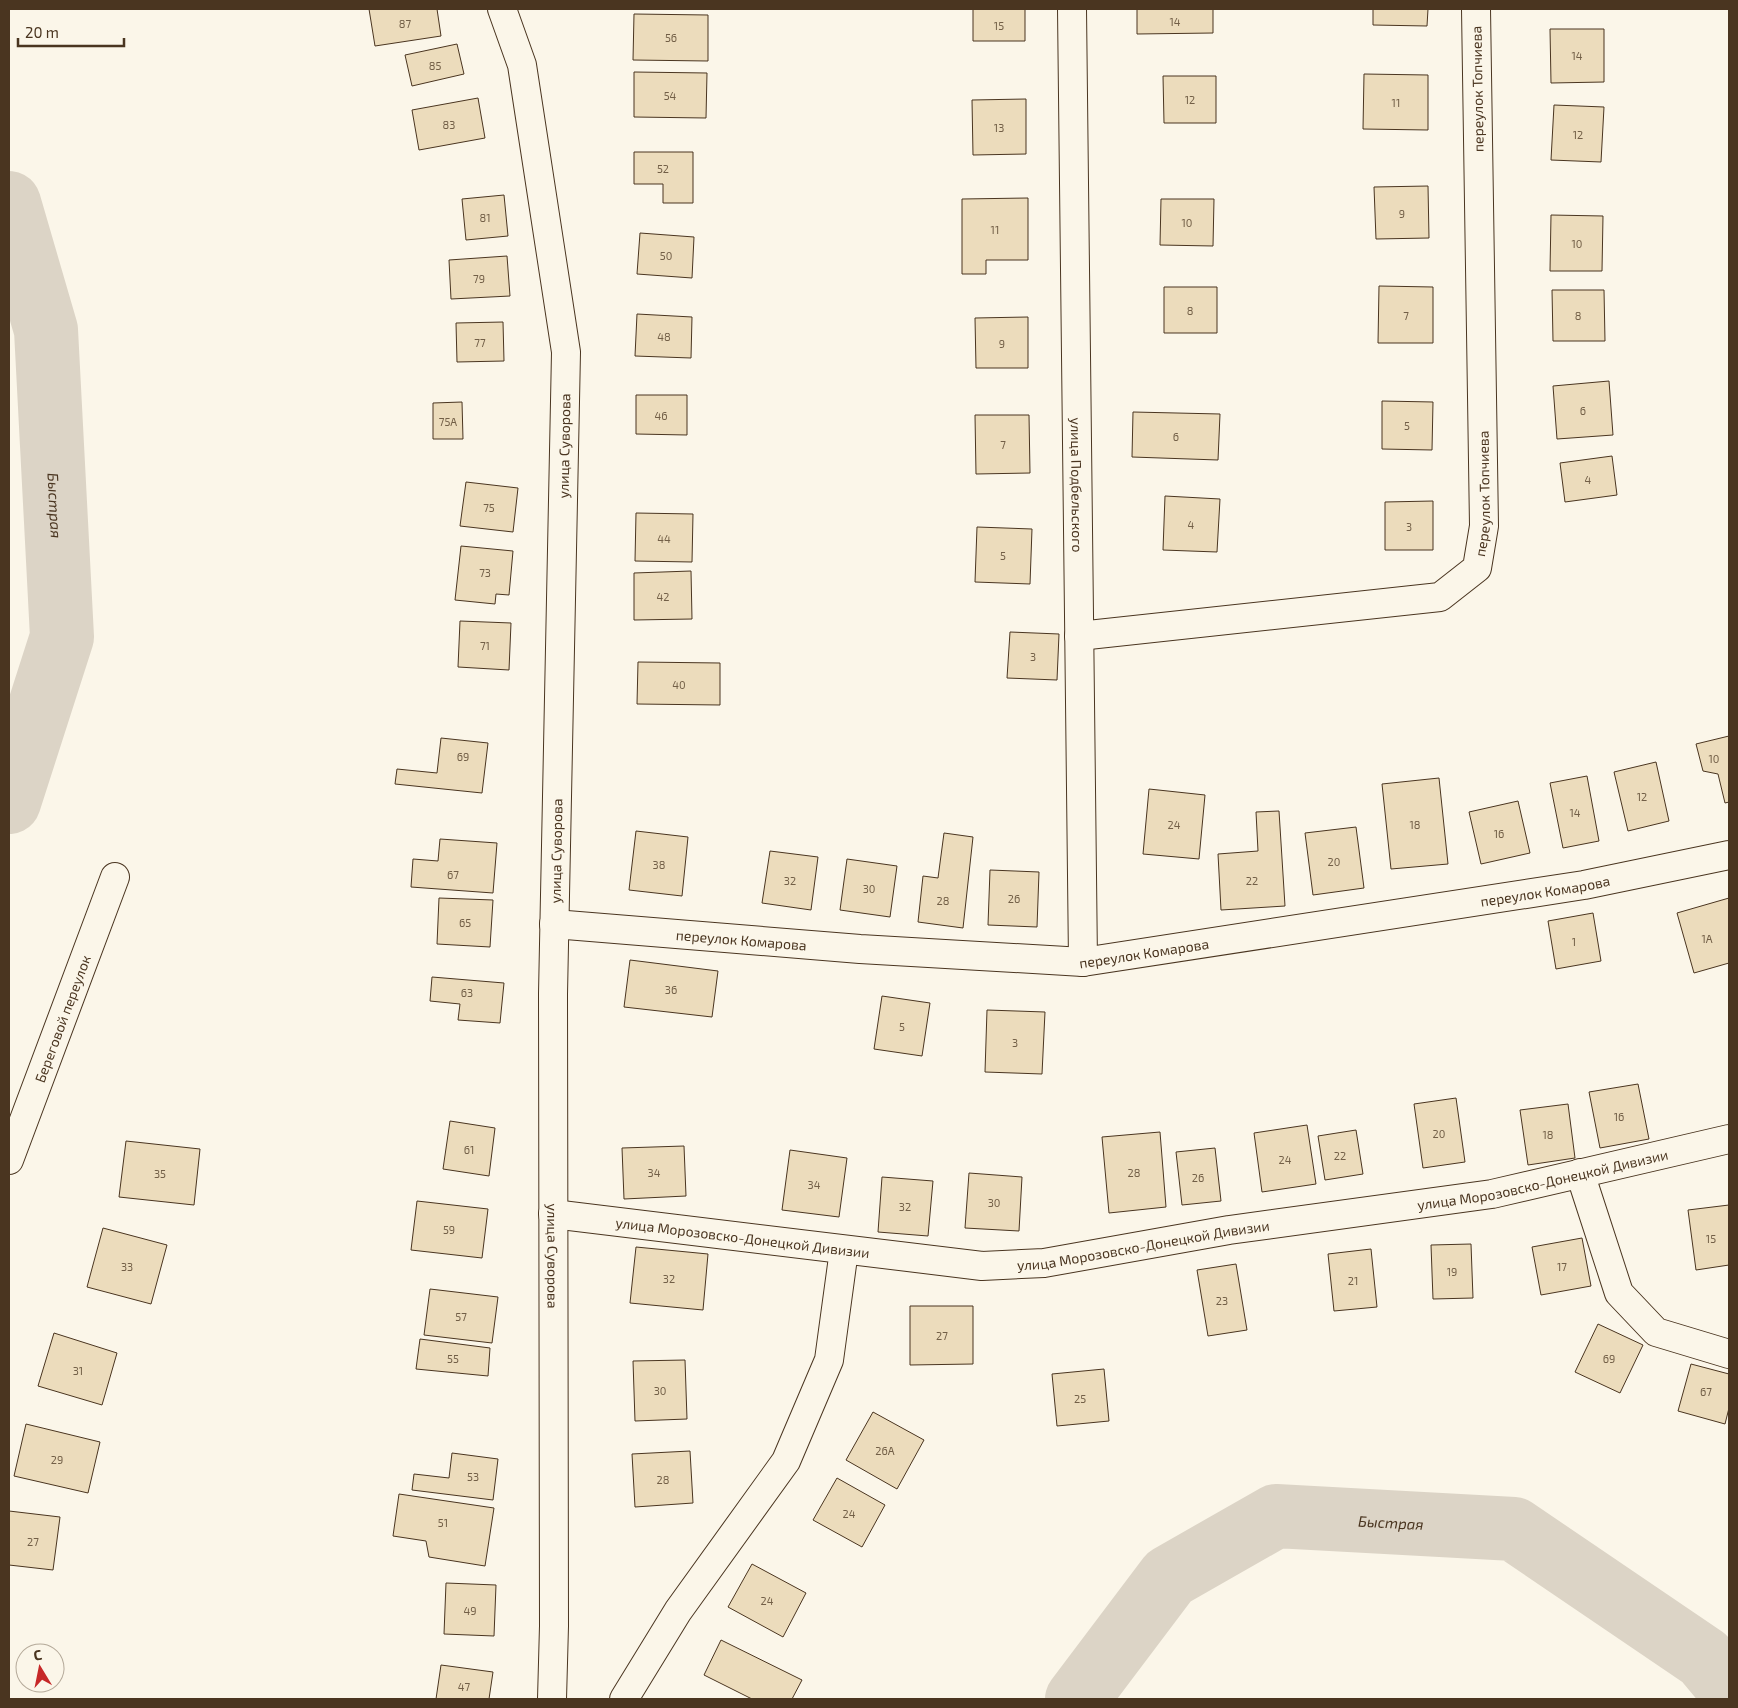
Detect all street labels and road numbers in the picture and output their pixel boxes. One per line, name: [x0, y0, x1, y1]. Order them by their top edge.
street label: переулок Топчиева: [1467, 26, 1487, 152]
street label: улица Суворова: [555, 393, 573, 499]
street label: улица Подбельского: [1068, 417, 1087, 553]
street label: переулок Топчиева: [1471, 430, 1492, 558]
street label: улица Суворова: [547, 798, 565, 904]
street label: переулок Комарова: [1479, 871, 1611, 909]
street label: переулок Комарова: [675, 926, 807, 953]
street label: переулок Комарова: [1078, 934, 1210, 971]
street label: Береговой переулок: [30, 952, 94, 1085]
street label: улица Морозовско-Донецкой Дивизии: [1416, 1145, 1670, 1213]
street label: улица Суворова: [545, 1204, 562, 1309]
street label: улица Морозовско-Донецкой Дивизии: [615, 1213, 871, 1261]
street label: улица Морозовско-Донецкой Дивизии: [1017, 1216, 1271, 1273]

